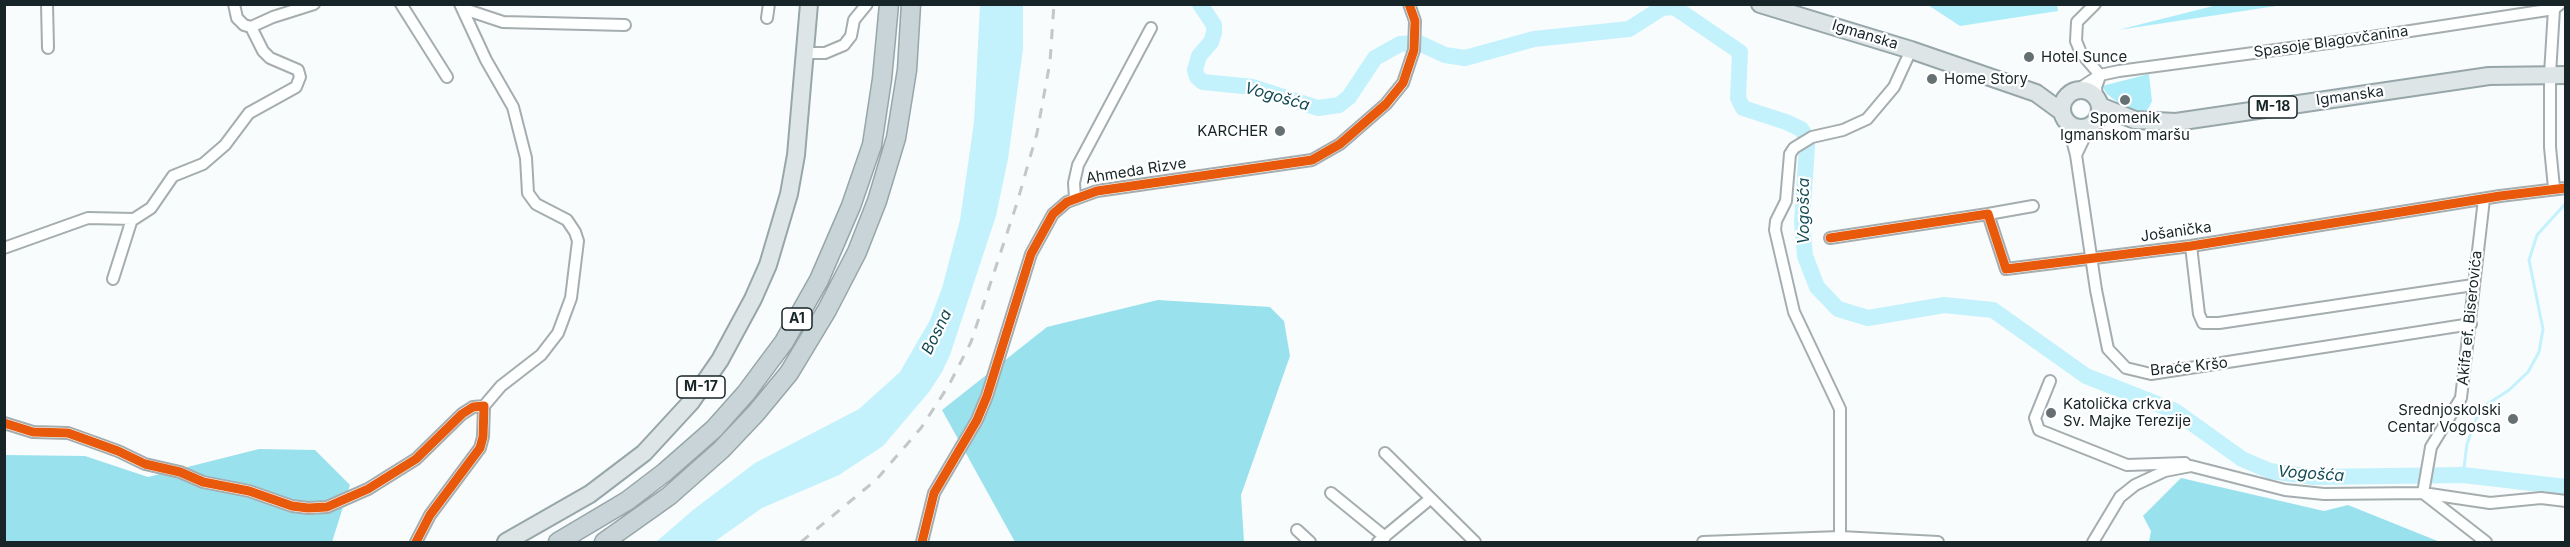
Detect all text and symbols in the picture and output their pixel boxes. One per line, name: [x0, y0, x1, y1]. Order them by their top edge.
street label: Igmanska: [1830, 16, 1900, 54]
street label: Spasoje Blagovčanina: [2253, 22, 2409, 62]
place label: Hotel Sunce: [2041, 48, 2127, 66]
marker: Hotel Sunce: [2022, 50, 2036, 64]
place label: Home Story: [1944, 70, 2028, 88]
marker: Home Story: [1925, 72, 1939, 86]
water label: Vogošća: [1242, 79, 1312, 115]
street label: Igmanska: [2315, 82, 2385, 110]
marker: Spomenik Igmanskom maršu: [2118, 93, 2132, 107]
road number: M-18: [2249, 96, 2297, 118]
place label: Spomenik Igmanskom maršu: [2060, 109, 2190, 144]
place label: KARCHER: [1197, 122, 1268, 140]
marker: KARCHER: [1273, 124, 1287, 138]
street label: Ahmeda Rizve: [1085, 154, 1187, 188]
water label: Vogošća: [1794, 178, 1814, 244]
street label: Jošanička: [2139, 218, 2213, 246]
street label: Akifa ef. Biserovića: [2454, 250, 2486, 386]
water label: Bosna: [918, 306, 956, 358]
road number: A1: [782, 308, 812, 330]
street label: Braće Kršo: [2149, 354, 2229, 380]
road number: M-17: [677, 376, 725, 398]
place label: Katolička crkva Sv. Majke Terezije: [2063, 395, 2191, 430]
place label: Srednjoskolski Centar Vogosca: [2387, 401, 2501, 436]
marker: Katolička crkva Sv. Majke Terezije: [2044, 406, 2058, 420]
marker: Srednjoskolski Centar Vogosca: [2506, 412, 2520, 426]
water label: Vogošća: [2277, 462, 2345, 486]

